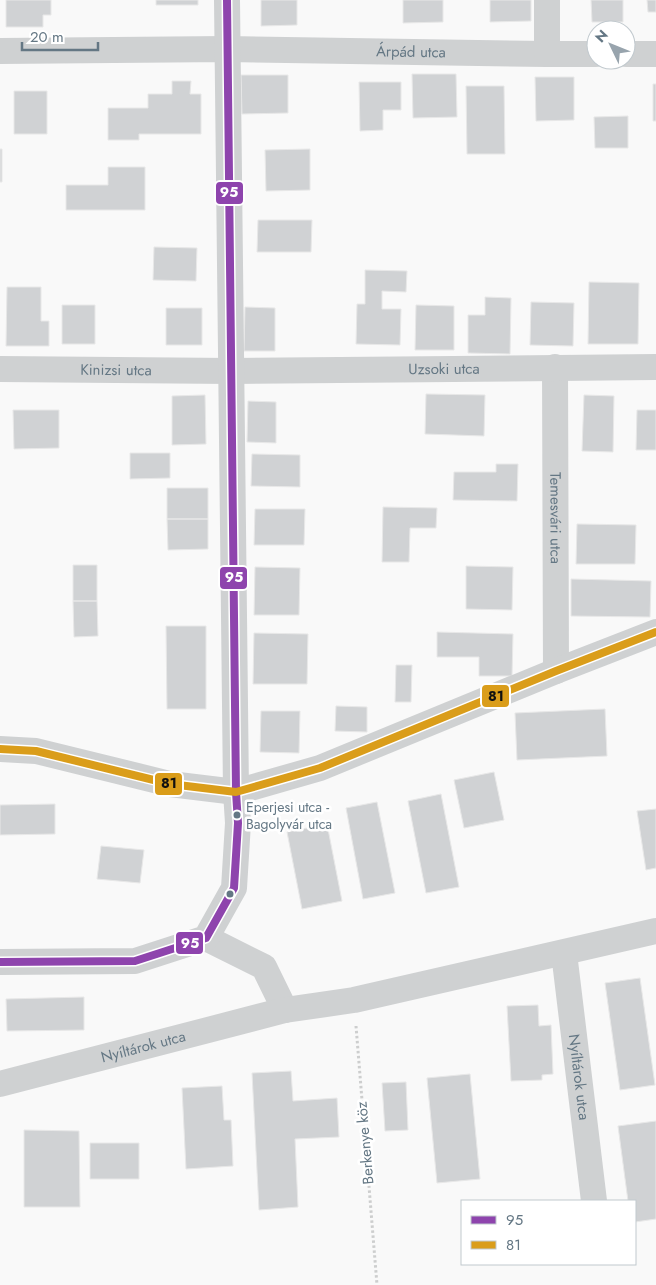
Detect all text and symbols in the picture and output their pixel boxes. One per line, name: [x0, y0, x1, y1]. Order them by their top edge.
scale bar: [22, 20, 99, 52]
north arrow: [586, 20, 636, 70]
text: N: [590, 25, 613, 47]
text: 20 m: [30, 26, 64, 48]
street label: Árpád utca: [376, 40, 446, 63]
line badge: 95: [215, 181, 244, 205]
text: 95: [220, 182, 238, 202]
street label: Uzsoki utca: [408, 358, 480, 380]
street label: Kinizsi utca: [80, 359, 152, 381]
street label: Temesvári utca: [544, 472, 567, 564]
line badge: 95: [219, 566, 248, 590]
text: 95: [225, 567, 243, 587]
line badge: 81: [481, 684, 510, 708]
text: 81: [488, 686, 504, 706]
line badge: 81: [154, 772, 183, 796]
text: 81: [161, 773, 177, 793]
place label: Eperjesi utca - Bagolyvár utca: [246, 797, 332, 834]
marker: Eperjesi utca - Bagolyvár utca: [232, 810, 242, 820]
unlabelled marker: [225, 889, 235, 899]
line badge: 95: [175, 931, 204, 955]
text: 95: [181, 933, 199, 953]
street label: Nyíltárok utca: [99, 1025, 188, 1068]
street label: Nyíltárok utca: [563, 1033, 595, 1121]
street label: Berkenye köz: [350, 1101, 380, 1185]
legend: [461, 1200, 636, 1265]
text: 95: [506, 1209, 523, 1231]
text: 81: [506, 1234, 521, 1256]

